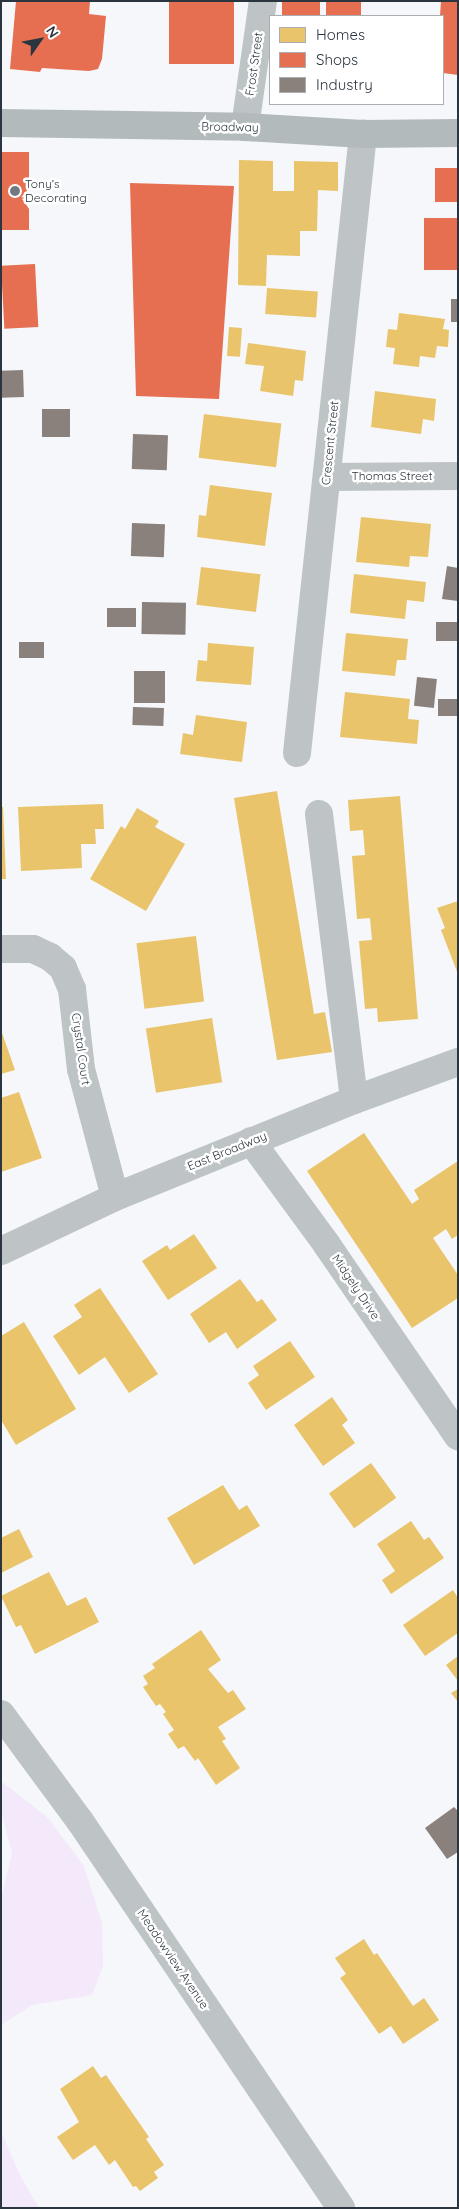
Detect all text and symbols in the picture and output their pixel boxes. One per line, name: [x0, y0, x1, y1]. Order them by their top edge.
north arrow: [15, 15, 65, 65]
legend: [269, 15, 444, 105]
text: N: [42, 23, 63, 41]
text: Homes: [316, 25, 365, 44]
street label: Frost Street: [242, 31, 266, 97]
text: Shops: [316, 50, 358, 69]
text: Industry: [316, 75, 373, 94]
street label: Broadway: [201, 119, 259, 135]
place label: Tony’s Decorating: [25, 177, 87, 205]
marker: Tony’s Decorating: [9, 185, 21, 197]
street label: Crescent Street: [318, 400, 342, 486]
street label: Thomas Street: [351, 469, 433, 483]
street label: Crystal Court: [69, 1012, 93, 1086]
street label: East Broadway: [185, 1129, 269, 1173]
street label: Midgely Drive: [329, 1252, 383, 1322]
street label: Meadowview Avenue: [134, 1906, 212, 2012]

